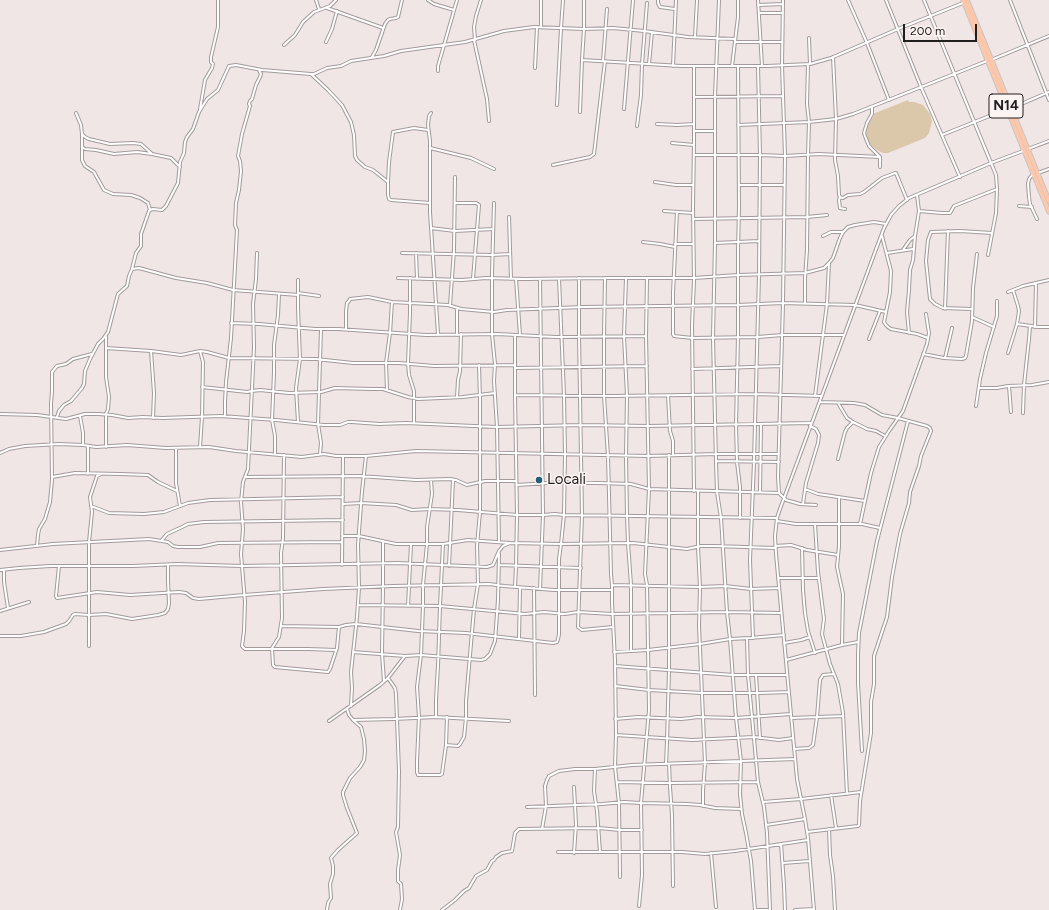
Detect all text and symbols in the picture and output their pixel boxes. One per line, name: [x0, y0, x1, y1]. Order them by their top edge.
scale bar: [905, 16, 979, 42]
text: 200 m: [910, 24, 945, 38]
road number: N14: [989, 94, 1023, 118]
place label: Locali: [547, 471, 586, 489]
marker: Locali: [534, 475, 544, 485]

